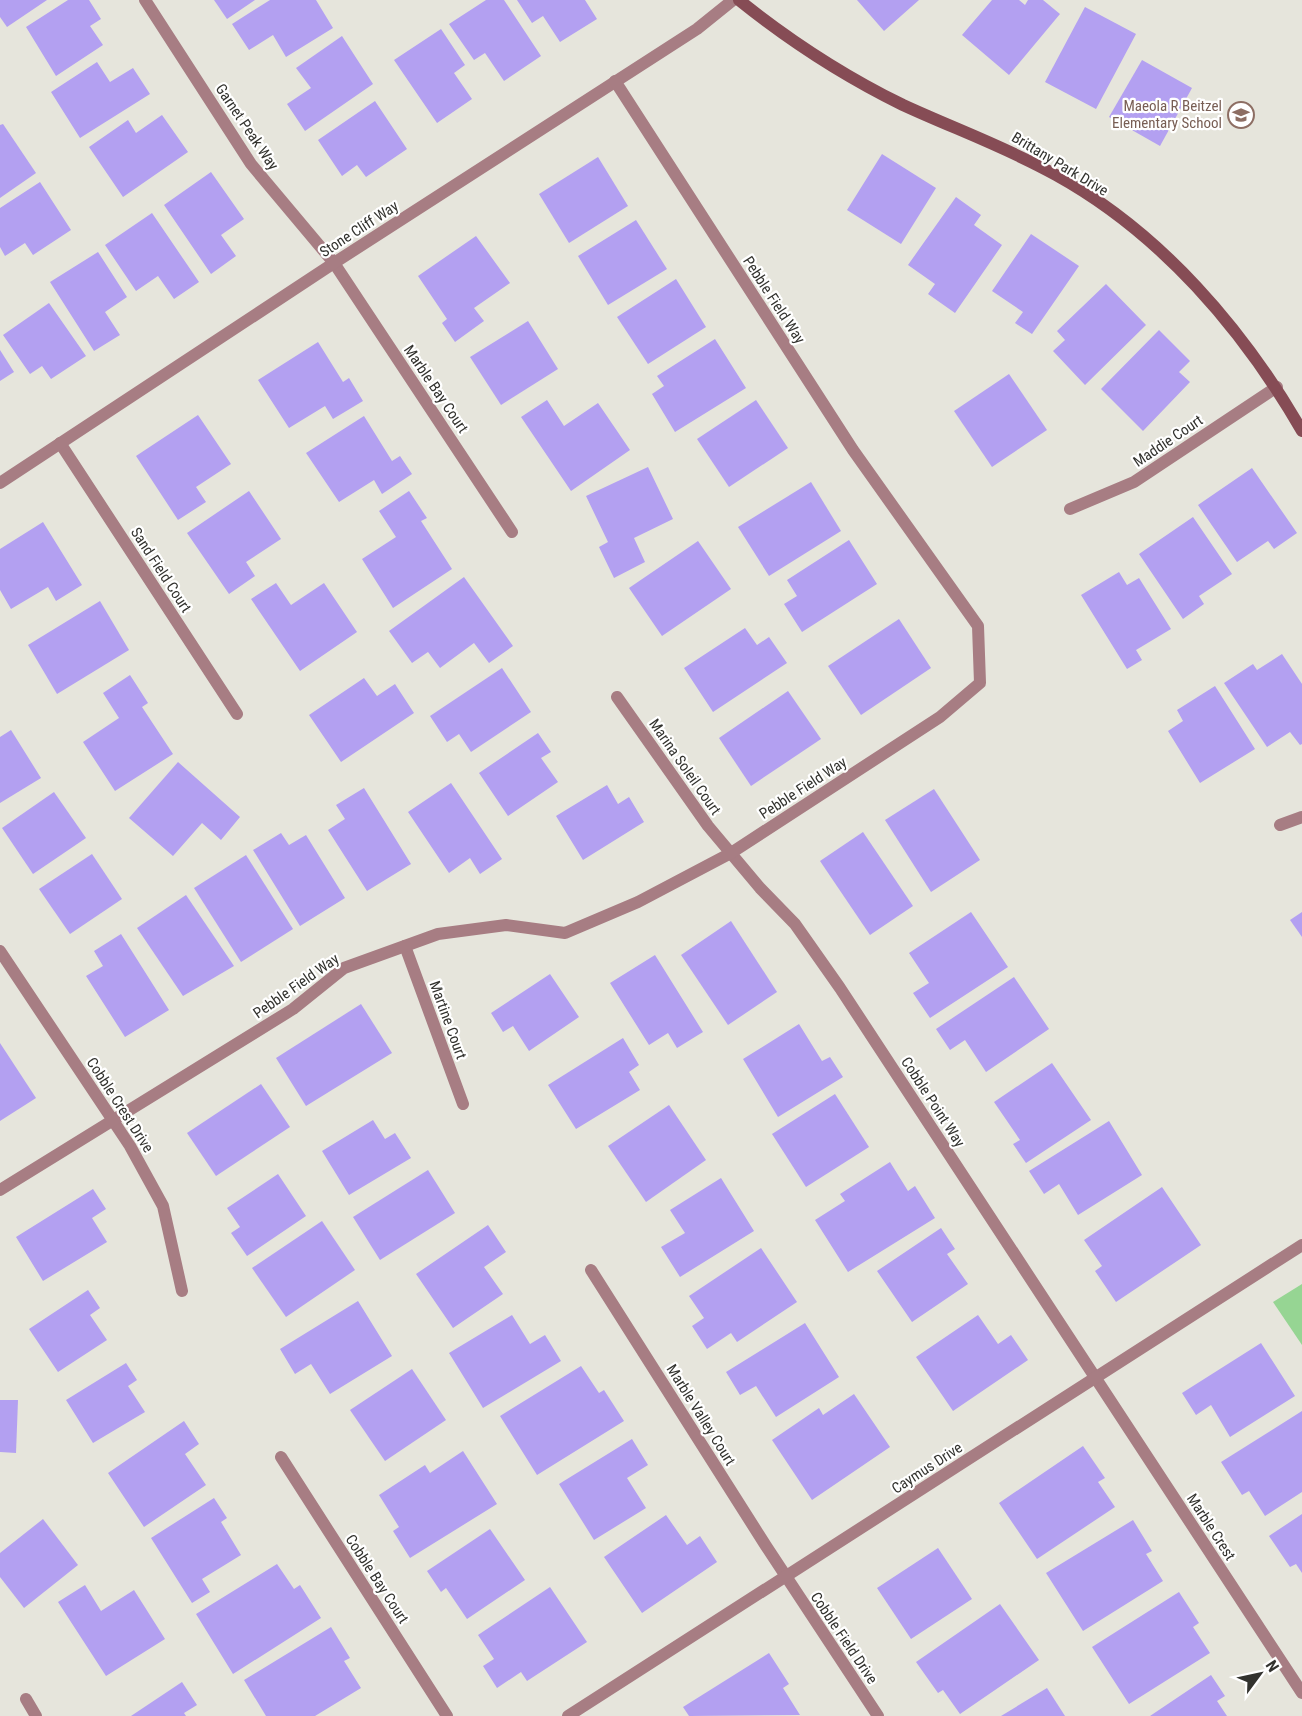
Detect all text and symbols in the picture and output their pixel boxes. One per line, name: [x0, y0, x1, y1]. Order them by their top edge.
street label: Garnet Peak Way: [212, 81, 282, 173]
place label: Maeola R Beitzel Elementary School: [1112, 97, 1222, 132]
school or university icon: Maeola R Beitzel Elementary School: [1226, 100, 1256, 130]
street label: Brittany Park Drive: [1009, 128, 1111, 200]
street label: Stone Cliff Way: [316, 197, 402, 261]
street label: Pebble Field Way: [739, 253, 809, 347]
street label: Marble Bay Court: [400, 342, 472, 436]
street label: Maddie Court: [1130, 411, 1206, 471]
street label: Sand Field Court: [127, 524, 195, 616]
street label: Marina Soleil Court: [645, 715, 725, 819]
street label: Pebble Field Way: [756, 753, 850, 823]
street label: Pebble Field Way: [250, 950, 342, 1022]
street label: Martine Court: [426, 979, 470, 1061]
street label: Cobble Crest Drive: [83, 1054, 157, 1156]
street label: Cobble Point Way: [897, 1054, 969, 1150]
street label: Marble Valley Court: [663, 1361, 739, 1469]
street label: Caymus Drive: [888, 1439, 966, 1497]
street label: Marble Crest: [1183, 1490, 1239, 1564]
street label: Cobble Bay Court: [342, 1531, 412, 1627]
street label: Cobble Field Drive: [807, 1589, 881, 1687]
north arrow: [1230, 1644, 1290, 1704]
text: N: [1262, 1657, 1283, 1675]

